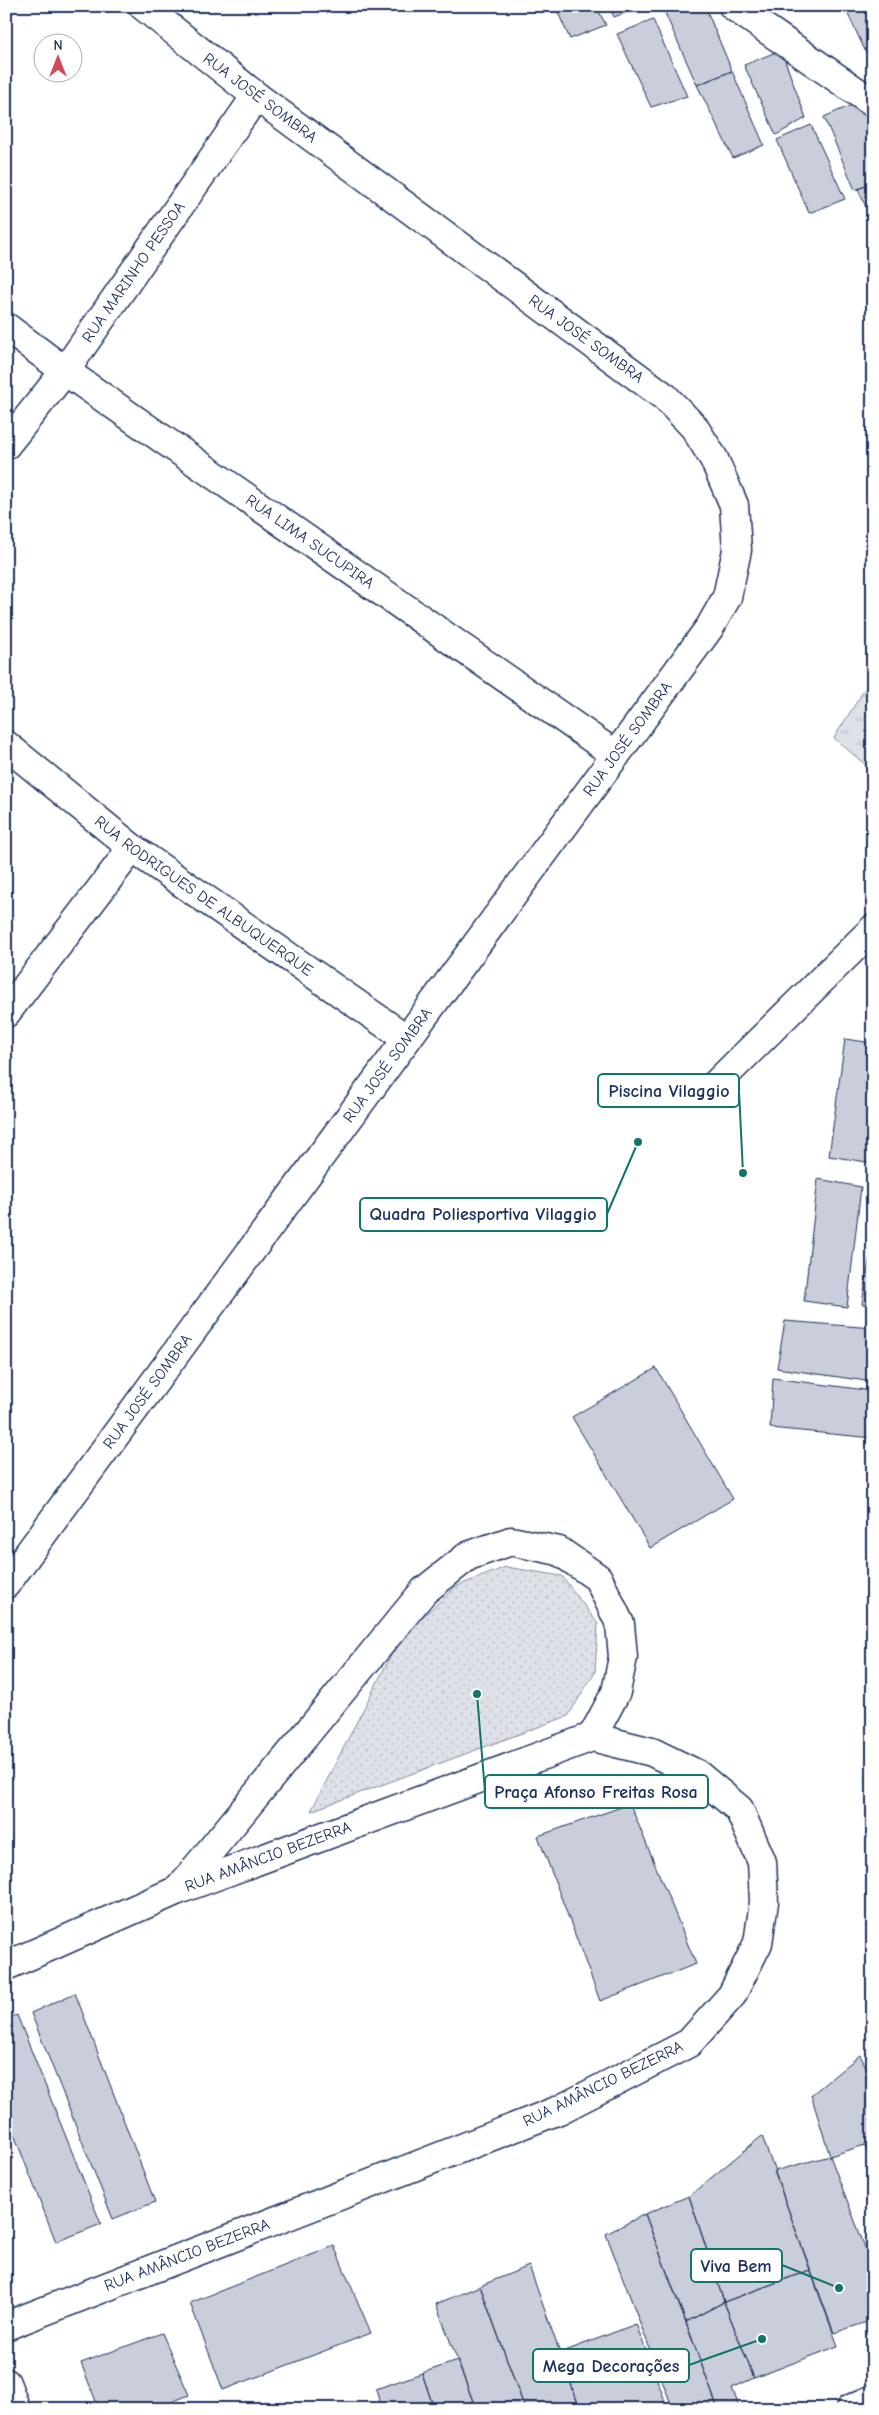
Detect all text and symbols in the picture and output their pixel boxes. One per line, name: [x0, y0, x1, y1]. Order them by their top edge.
north arrow: [32, 32, 82, 82]
text: N: [53, 37, 63, 54]
street label: RUA JOSÉ SOMBRA: [200, 49, 321, 147]
street label: RUA MARINHO PESSOA: [79, 198, 189, 346]
street label: RUA JOSÉ SOMBRA: [525, 290, 648, 387]
street label: RUA LIMA SUCUPIRA: [242, 491, 377, 593]
street label: RUA JOSÉ SOMBRA: [580, 678, 676, 800]
street label: RUA RODRIGUES DE ALBUQUERQUE: [91, 812, 317, 980]
street label: RUA JOSÉ SOMBRA: [340, 1004, 436, 1126]
callout: Piscina Vilaggio: [598, 1074, 739, 1107]
text: Piscina Vilaggio: [609, 1081, 730, 1102]
callout: Quadra Poliesportiva Vilaggio: [360, 1198, 607, 1231]
text: Quadra Poliesportiva Vilaggio: [370, 1204, 596, 1225]
street label: RUA JOSÉ SOMBRA: [100, 1331, 196, 1452]
callout: Praça Afonso Freitas Rosa: [485, 1775, 708, 1808]
text: Praça Afonso Freitas Rosa: [494, 1782, 698, 1803]
street label: RUA AMÂNCIO BEZERRA: [182, 1818, 354, 1896]
street label: RUA AMÂNCIO BEZERRA: [520, 2037, 686, 2131]
street label: RUA AMÂNCIO BEZERRA: [101, 2214, 272, 2295]
callout: Viva Bem: [691, 2249, 782, 2282]
text: Viva Bem: [700, 2256, 772, 2277]
callout: Mega Decorações: [533, 2349, 689, 2382]
text: Mega Decorações: [543, 2356, 680, 2377]

